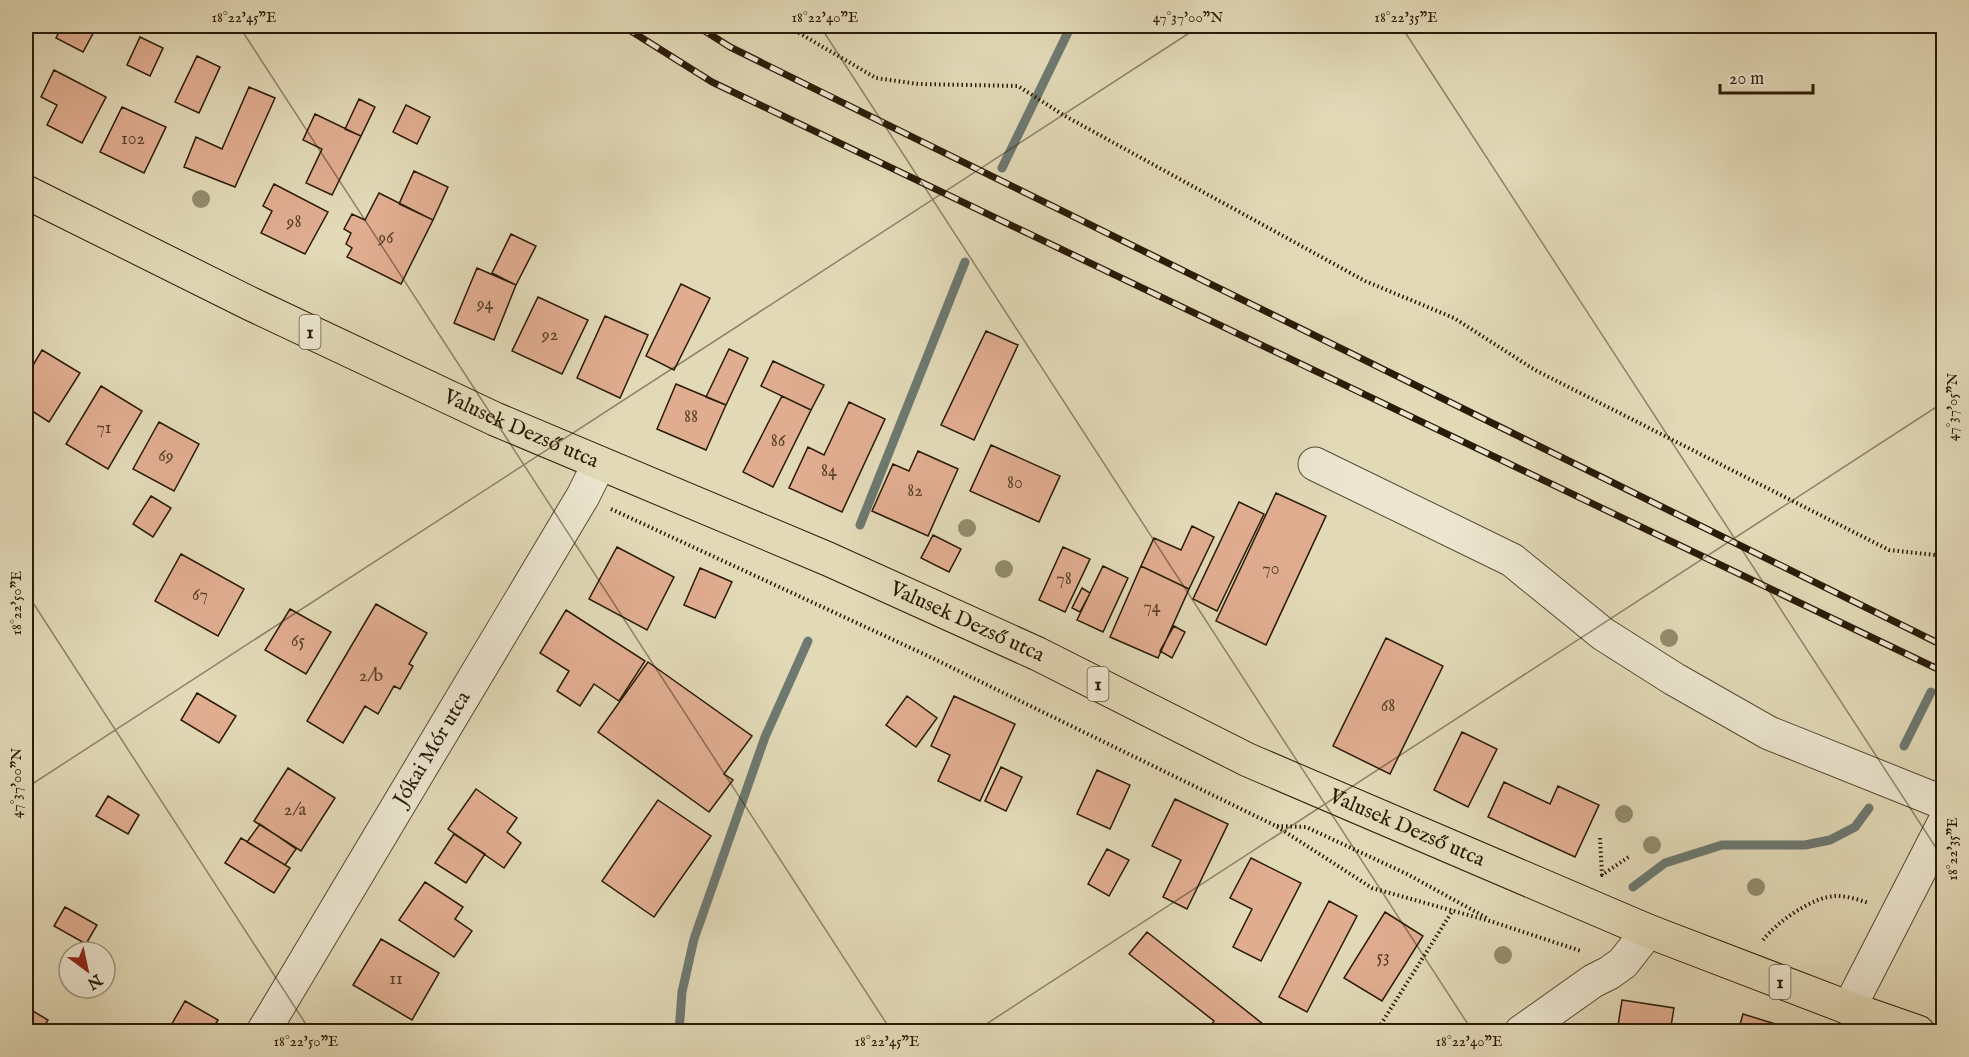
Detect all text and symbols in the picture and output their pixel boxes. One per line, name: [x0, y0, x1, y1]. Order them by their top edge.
text: 18°22'45"E: [211, 8, 277, 27]
text: 18°22'40"E: [791, 8, 859, 27]
text: 47°37'00"N: [1153, 8, 1223, 27]
text: 18°22'35"E: [1374, 8, 1438, 27]
scale bar: [1720, 57, 1813, 95]
text: 20 m: [1729, 68, 1764, 91]
house number: 102: [121, 128, 145, 151]
house number: 98: [286, 211, 301, 234]
house number: 96: [377, 227, 394, 250]
house number: 94: [476, 293, 493, 316]
road number: 1: [300, 315, 320, 349]
house number: 92: [541, 324, 558, 347]
text: 47°37'05"N: [1943, 373, 1962, 441]
street label: Valusek Dezső utca: [438, 383, 604, 475]
house number: 88: [684, 406, 698, 429]
house number: 71: [96, 417, 112, 440]
house number: 86: [771, 430, 786, 453]
house number: 69: [158, 445, 174, 468]
house number: 84: [821, 460, 837, 483]
house number: 80: [1007, 472, 1023, 495]
house number: 82: [907, 480, 923, 503]
house number: 70: [1262, 558, 1280, 581]
house number: 78: [1056, 568, 1072, 591]
text: 18°22'50"E: [7, 570, 26, 636]
street label: Valusek Dezső utca: [885, 575, 1050, 669]
house number: 67: [192, 584, 208, 607]
house number: 74: [1143, 596, 1161, 619]
house number: 65: [291, 630, 306, 653]
house number: 2/b: [359, 665, 383, 688]
road number: 1: [1088, 667, 1108, 701]
street label: Jókai Mór utca: [386, 686, 477, 813]
house number: 68: [1381, 695, 1395, 718]
text: 47°37'00"N: [7, 748, 26, 818]
street label: Valusek Dezső utca: [1324, 782, 1490, 874]
house number: 2/a: [284, 799, 306, 822]
text: 18°22'35"E: [1943, 817, 1962, 881]
north arrow: [57, 940, 117, 1000]
house number: 53: [1376, 946, 1390, 969]
road number: 1: [1770, 965, 1790, 999]
text: N: [83, 968, 106, 993]
house number: 11: [389, 968, 403, 991]
text: 18°22'50"E: [273, 1032, 339, 1051]
text: 18°22'45"E: [854, 1032, 920, 1051]
text: 18°22'40"E: [1435, 1032, 1503, 1051]

